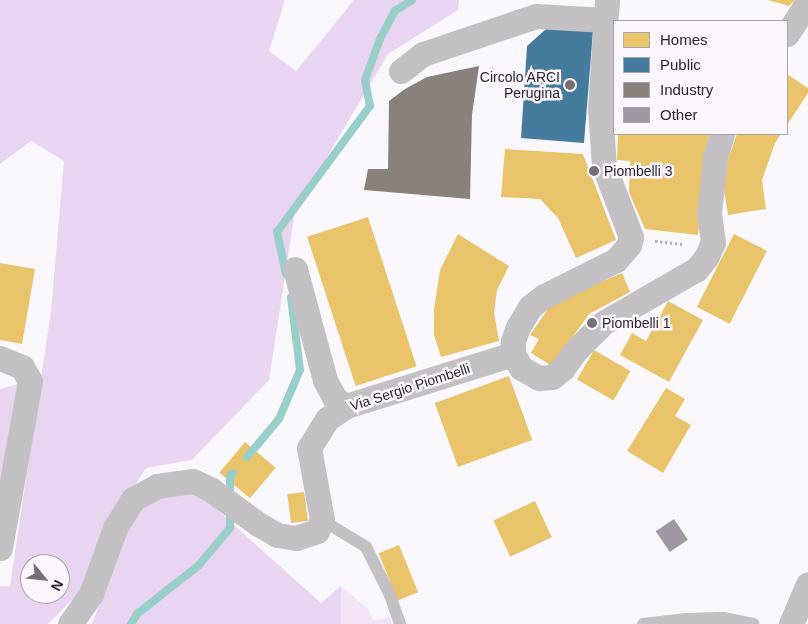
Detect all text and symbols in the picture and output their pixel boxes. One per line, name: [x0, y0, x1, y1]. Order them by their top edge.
legend: [613, 20, 788, 135]
text: Homes: [660, 31, 708, 48]
text: Public: [660, 56, 701, 73]
place label: Circolo ARCI Perugina: [479, 69, 560, 102]
marker: Circolo ARCI Perugina: [564, 79, 576, 91]
text: Industry: [660, 81, 713, 98]
text: Other: [660, 106, 698, 123]
place label: Piombelli 3: [604, 163, 672, 179]
marker: Piombelli 3: [588, 165, 600, 177]
place label: Piombelli 1: [602, 315, 670, 331]
marker: Piombelli 1: [586, 317, 598, 329]
street label: Via Sergio Piombelli: [348, 360, 472, 414]
north arrow: [20, 554, 70, 604]
text: N: [48, 577, 67, 594]

